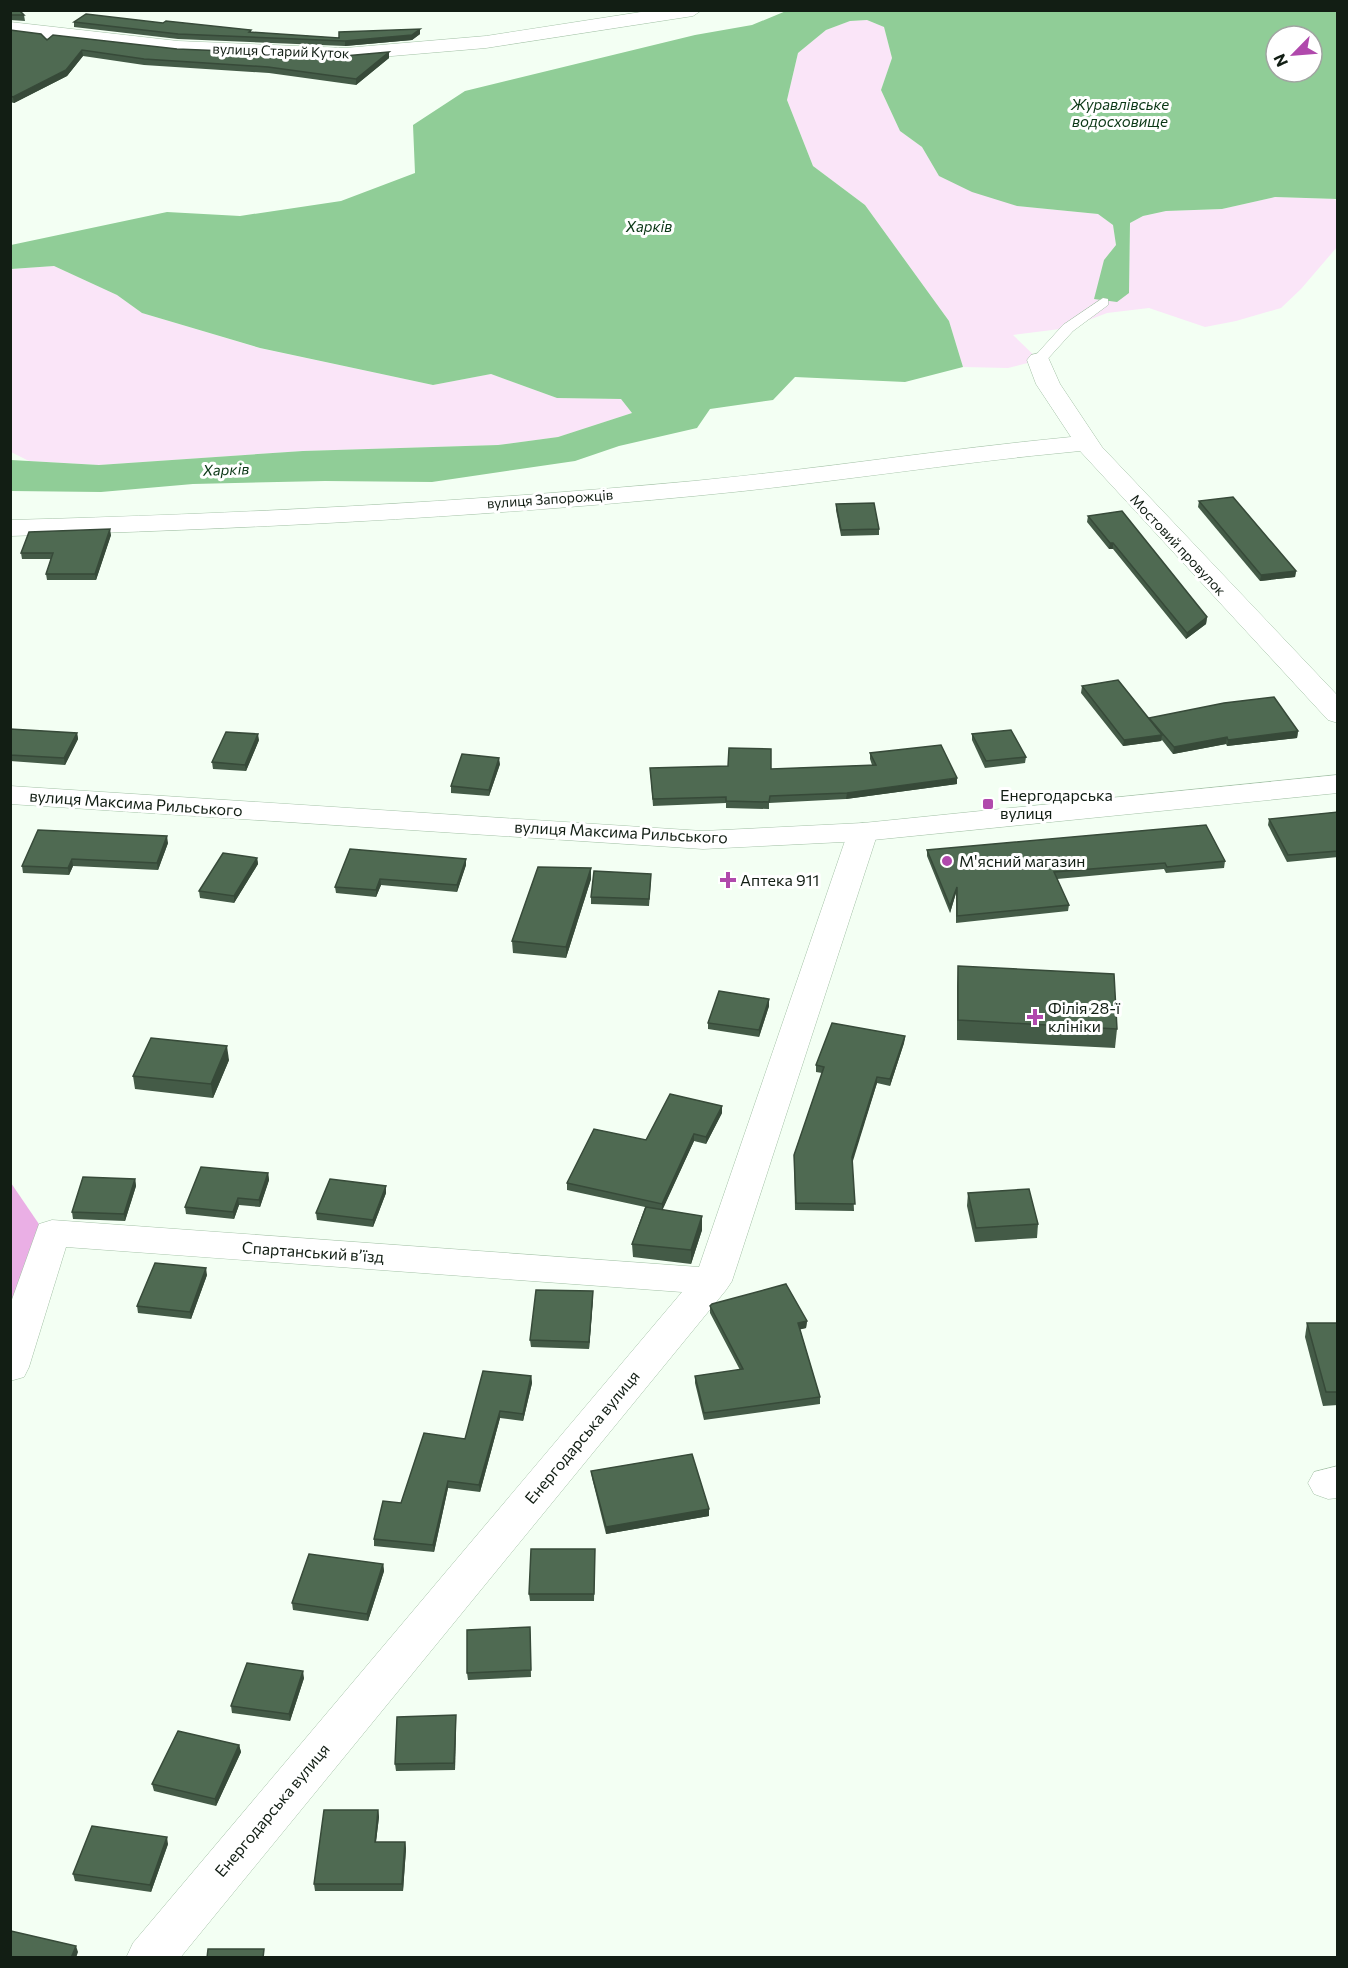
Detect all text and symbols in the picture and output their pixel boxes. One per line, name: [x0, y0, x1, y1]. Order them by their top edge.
north arrow: [1264, 24, 1324, 84]
street label: вулиця Старий Куток: [212, 40, 350, 61]
text: N: [1269, 51, 1291, 70]
water label: Журавлівське водосховище: [1070, 95, 1169, 130]
water label: Харків: [625, 217, 672, 235]
water label: Харків: [201, 459, 250, 479]
street label: вулиця Запорожців: [486, 486, 614, 511]
street label: Мостовий провулок: [1127, 490, 1230, 599]
place label: Енергодарська вулиця: [1000, 785, 1113, 822]
street label: вулиця Максима Рильського: [29, 786, 243, 819]
marker: Енергодарська вулиця: [981, 797, 995, 811]
street label: вулиця Максима Рильського: [514, 816, 728, 847]
place label: М'ясний магазин: [959, 851, 1085, 870]
marker: М'ясний магазин: [940, 854, 954, 868]
place label: Аптека 911: [740, 870, 819, 889]
marker: Аптека 911: [721, 873, 735, 887]
place label: Філія 28-ї клініки: [1048, 998, 1121, 1035]
marker: Філія 28-ї клініки: [1026, 1008, 1044, 1026]
street label: Спартанський в’їзд: [241, 1237, 385, 1266]
street label: Енергодарська вулиця: [520, 1366, 643, 1507]
street label: Енергодарська вулиця: [210, 1739, 333, 1880]

